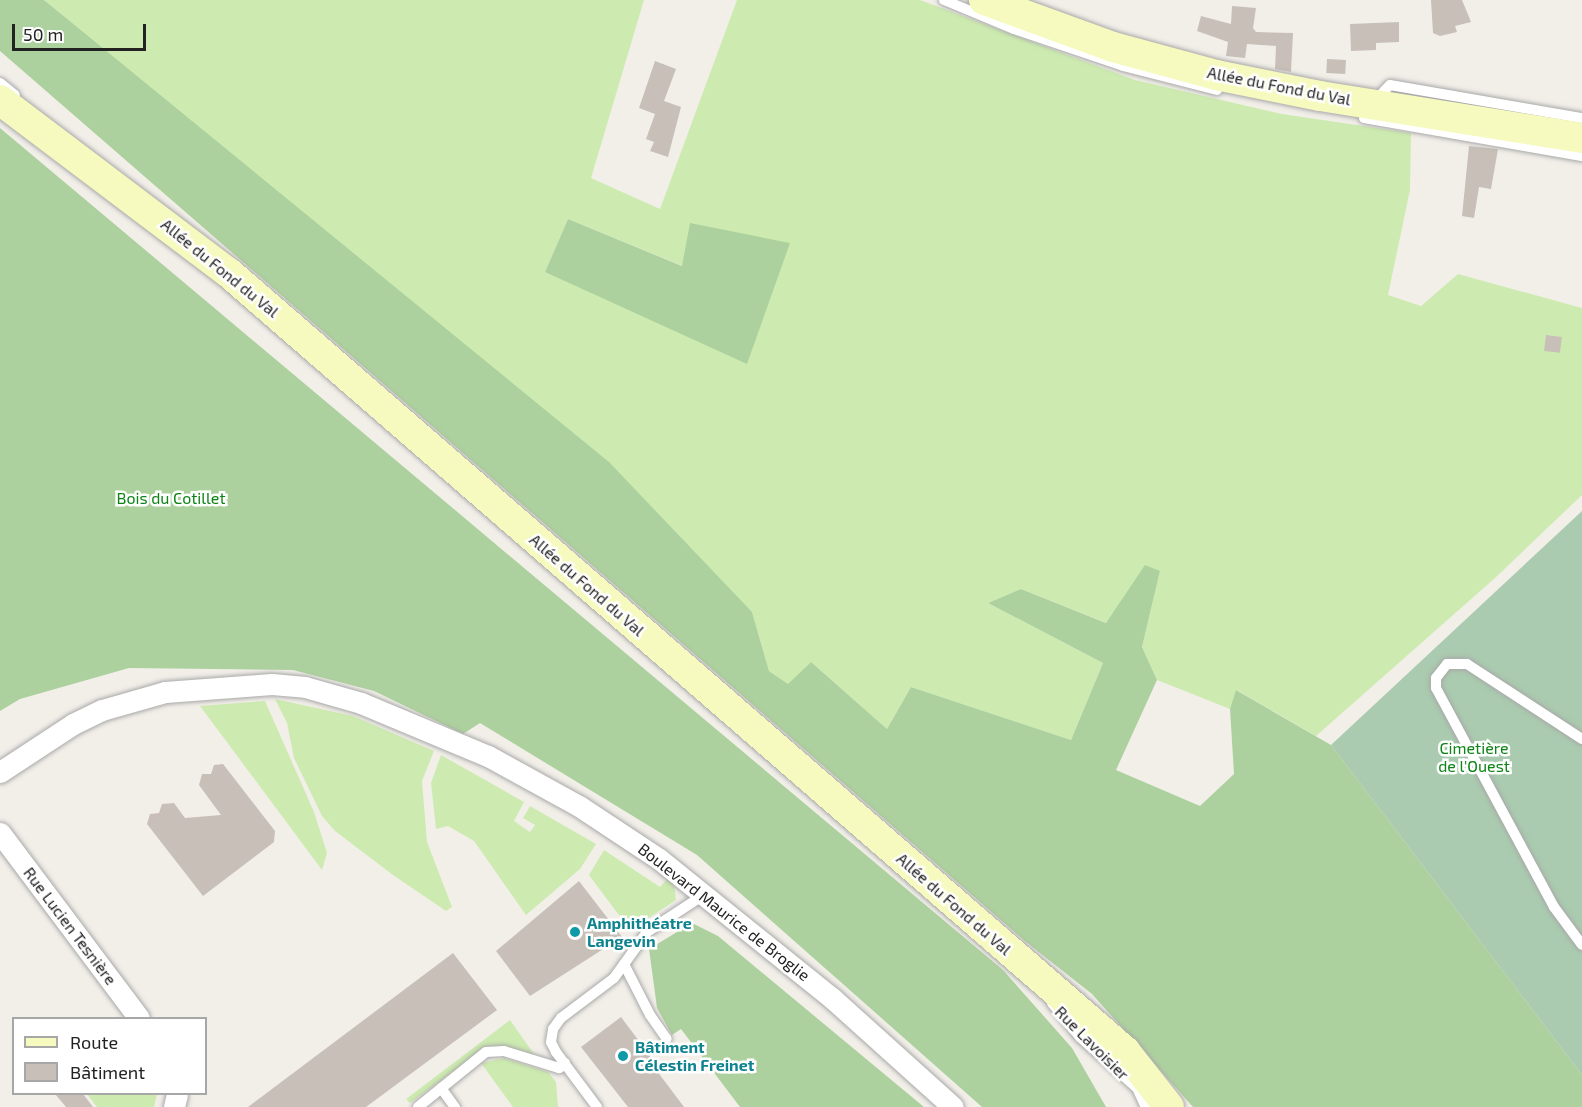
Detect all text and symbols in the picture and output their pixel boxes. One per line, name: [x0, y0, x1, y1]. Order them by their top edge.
scale bar: [15, 12, 148, 50]
text: 50 m: [23, 23, 63, 45]
street label: Allée du Fond du Val: [1205, 63, 1353, 109]
street label: Allée du Fond du Val: [157, 215, 283, 321]
park label: Bois du Cotillet: [117, 488, 225, 508]
street label: Allée du Fond du Val: [526, 530, 648, 640]
park label: Cimetière de l'Ouest: [1438, 738, 1510, 776]
street label: Boulevard Maurice de Broglie: [634, 839, 814, 985]
street label: Allée du Fond du Val: [893, 849, 1015, 959]
street label: Rue Lucien Tesnière: [19, 863, 121, 989]
place label: Amphithéatre Langevin: [587, 913, 692, 951]
marker: Amphithéatre Langevin: [568, 925, 582, 939]
street label: Rue Lavoisier: [1051, 1002, 1133, 1084]
legend: [12, 1017, 207, 1095]
text: Route: [70, 1031, 118, 1053]
place label: Bâtiment Célestin Freinet: [635, 1037, 754, 1075]
marker: Bâtiment Célestin Freinet: [616, 1049, 630, 1063]
text: Bâtiment: [70, 1061, 145, 1083]

